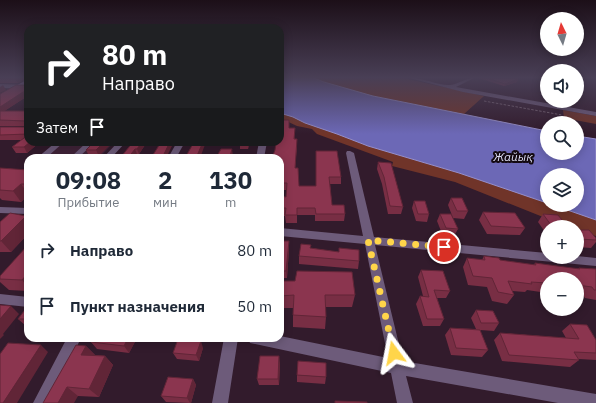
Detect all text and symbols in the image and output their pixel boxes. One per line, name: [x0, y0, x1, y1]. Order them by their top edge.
north arrow: [540, 12, 584, 56]
map controls: [540, 12, 584, 316]
text: 80 m: [102, 36, 167, 73]
icon: right: [36, 40, 88, 92]
button: sound: [540, 64, 584, 108]
text: Направо: [102, 72, 175, 95]
icon: arrive: [86, 116, 108, 138]
button: search: [540, 116, 584, 160]
text: Затем: [36, 118, 78, 137]
water label: Жайық: [492, 149, 533, 164]
text: 09:08: [56, 164, 121, 196]
text: 2: [158, 164, 172, 196]
text: 130: [209, 164, 252, 196]
button: layers: [540, 168, 584, 212]
text: Прибытие: [58, 194, 119, 211]
text: мин: [153, 194, 177, 211]
text: m: [225, 194, 236, 211]
button: +: [540, 220, 584, 264]
pin: [427, 230, 461, 264]
icon: arrive: [433, 236, 455, 258]
icon: right: [36, 239, 58, 261]
text: Направо: [70, 241, 133, 260]
text: 80 m: [237, 241, 272, 260]
button: −: [540, 272, 584, 316]
icon: arrive: [36, 295, 58, 317]
text: Пункт назначения: [70, 297, 205, 316]
text: 50 m: [237, 297, 272, 316]
position arrow: [373, 332, 415, 374]

